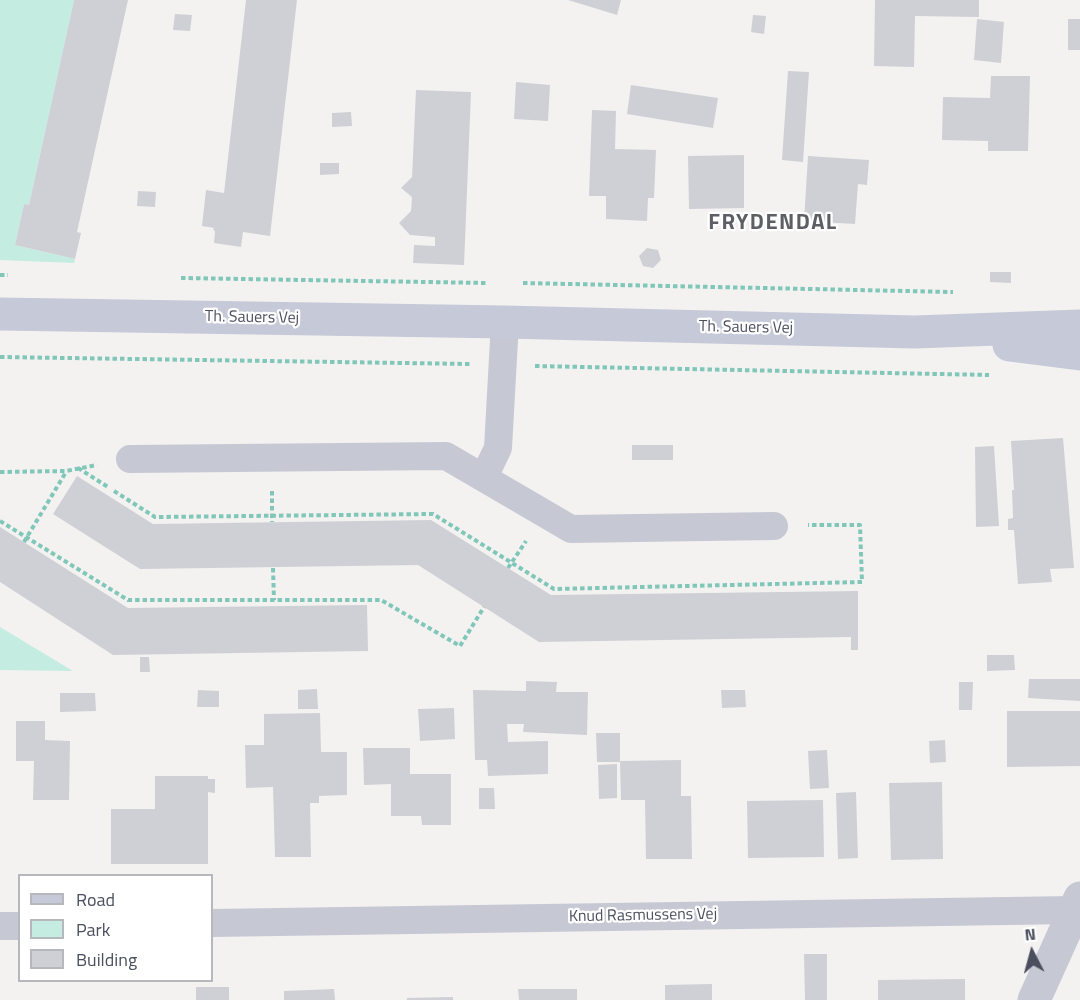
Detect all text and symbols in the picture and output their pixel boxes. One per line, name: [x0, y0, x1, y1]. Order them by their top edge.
district label: FRYDENDAL: [708, 211, 838, 237]
street label: Th. Sauers Vej: [205, 308, 299, 328]
street label: Th. Sauers Vej: [699, 318, 793, 338]
legend: [18, 874, 213, 982]
text: Road: [76, 886, 115, 913]
street label: Knud Rasmussens Vej: [569, 905, 717, 927]
text: Park: [76, 916, 110, 943]
north arrow: [1002, 922, 1062, 982]
text: N: [1023, 922, 1037, 947]
text: Building: [76, 946, 137, 973]

